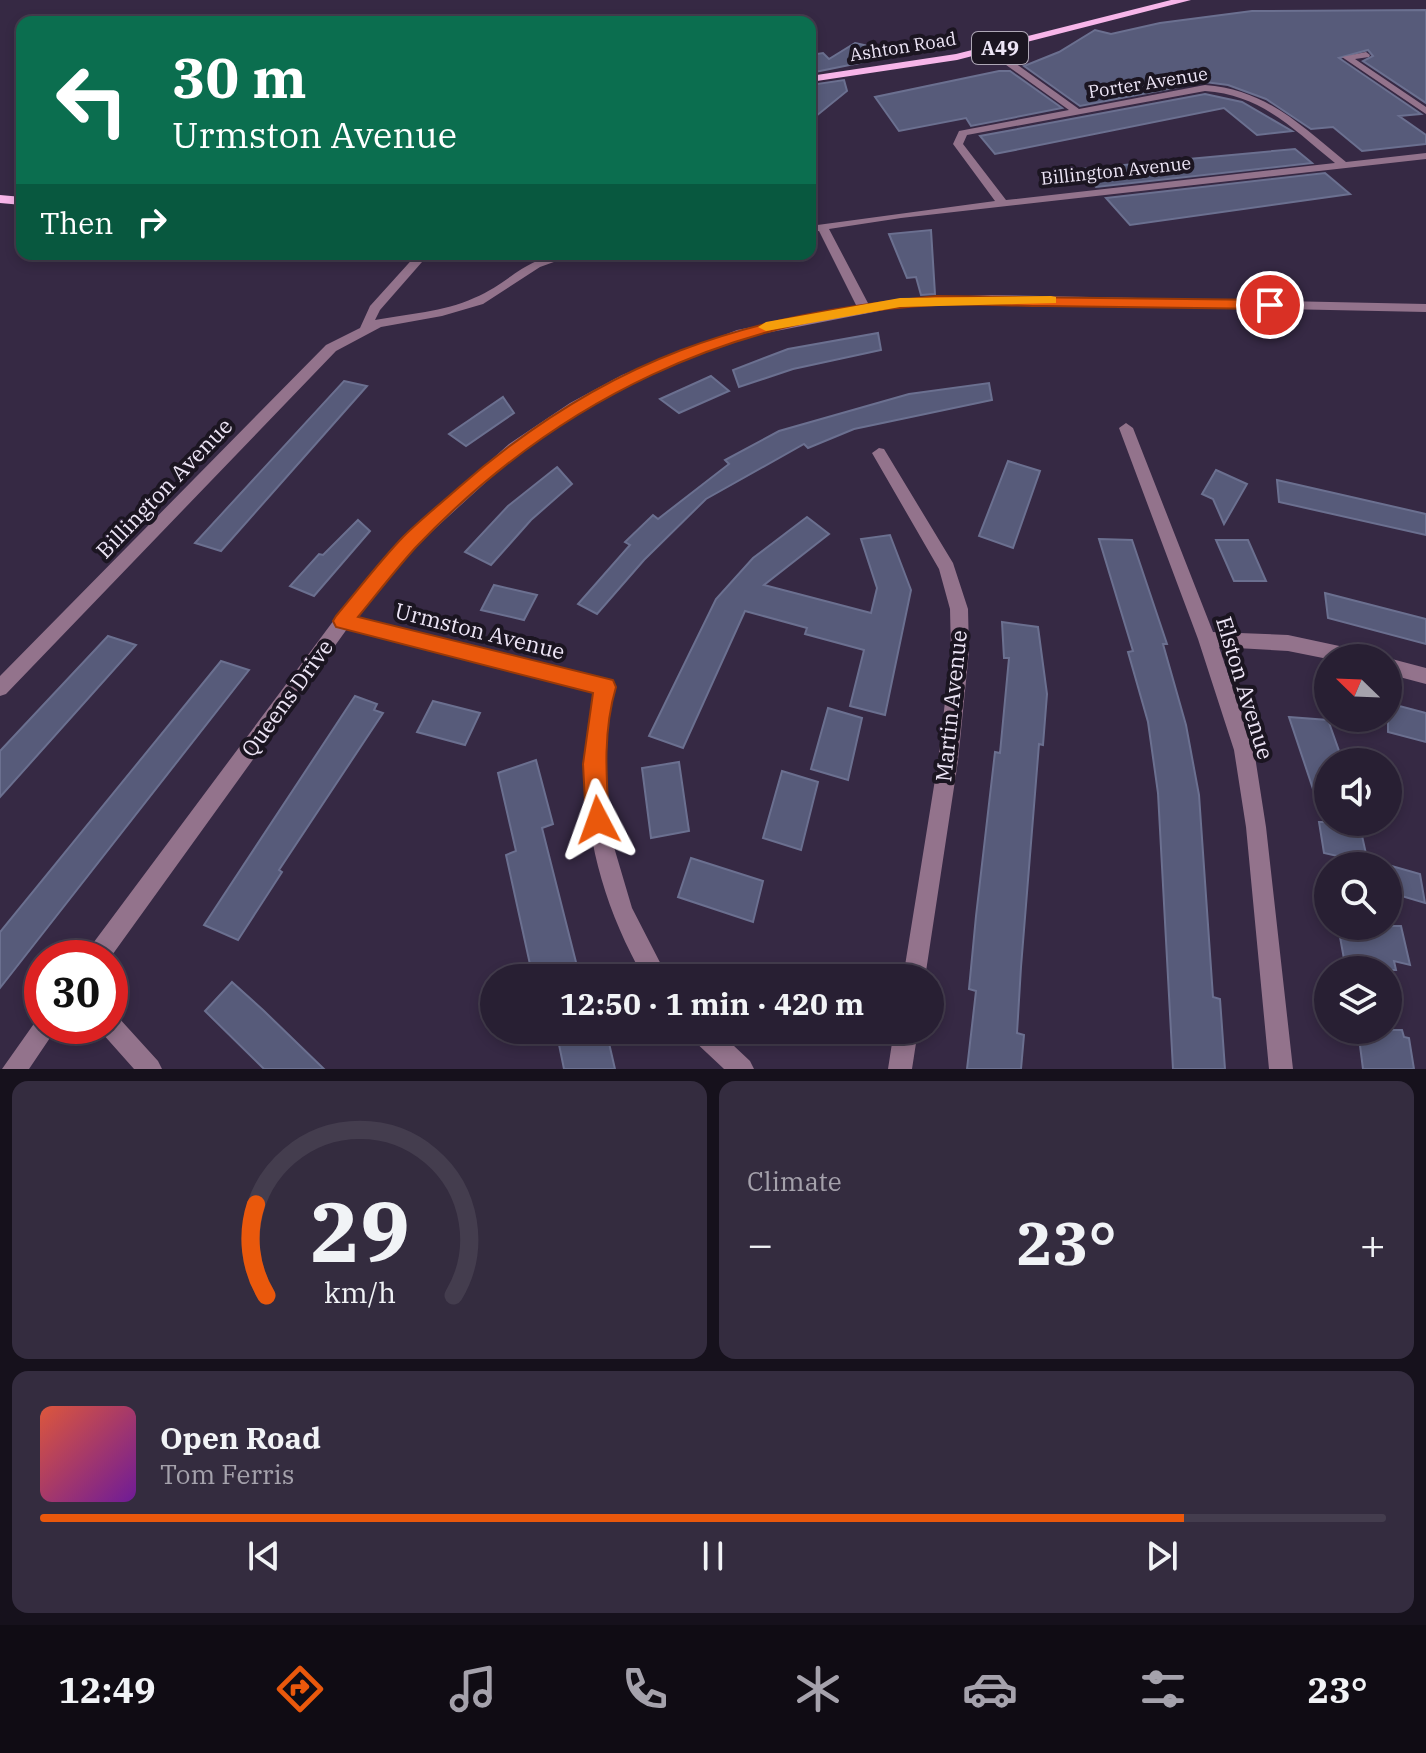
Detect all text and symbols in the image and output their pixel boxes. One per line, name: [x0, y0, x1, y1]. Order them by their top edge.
street label: Ashton Road: [848, 27, 958, 66]
road number: A49: [972, 32, 1028, 64]
text: 30 m: [172, 41, 307, 113]
icon: left: [40, 48, 144, 152]
street label: Porter Avenue: [1087, 62, 1209, 103]
text: Urmston Avenue: [172, 111, 457, 158]
street label: Billington Avenue: [1040, 151, 1192, 190]
icon: right: [130, 200, 174, 244]
text: Then: [40, 203, 114, 242]
pin: [1236, 271, 1304, 339]
icon: arrive: [1248, 283, 1292, 327]
street label: Billington Avenue: [89, 411, 238, 564]
street label: Urmston Avenue: [392, 595, 568, 666]
street label: Elston Avenue: [1210, 613, 1281, 763]
street label: Martin Avenue: [928, 629, 973, 783]
street label: Queens Drive: [234, 633, 339, 762]
north arrow: [1314, 644, 1402, 732]
map controls: [1314, 644, 1402, 1044]
button: sound: [1314, 748, 1402, 836]
position arrow: [556, 778, 640, 862]
button: search: [1314, 852, 1402, 940]
speed limit sign: 30: [24, 940, 128, 1044]
button: layers: [1314, 956, 1402, 1044]
text: 12:50 · 1 min · 420 m: [560, 984, 864, 1023]
text: Climate: [747, 1164, 842, 1198]
text: 29: [310, 1177, 409, 1285]
text: 23°: [1016, 1203, 1117, 1282]
text: −: [747, 1215, 773, 1272]
text: +: [1360, 1215, 1386, 1272]
text: km/h: [323, 1274, 396, 1311]
text: Open Road: [160, 1418, 321, 1457]
text: Tom Ferris: [160, 1457, 294, 1491]
icon: previous: [242, 1534, 286, 1578]
icon: pause: [691, 1534, 735, 1578]
icon: next: [1140, 1534, 1184, 1578]
icon: directions: [272, 1661, 328, 1717]
icon: music: [445, 1661, 501, 1717]
icon: phone: [617, 1661, 673, 1717]
icon: climate: [790, 1661, 846, 1717]
icon: car: [962, 1661, 1018, 1717]
icon: filters: [1135, 1661, 1191, 1717]
text: 12:49: [58, 1666, 156, 1713]
text: 23°: [1308, 1666, 1368, 1713]

